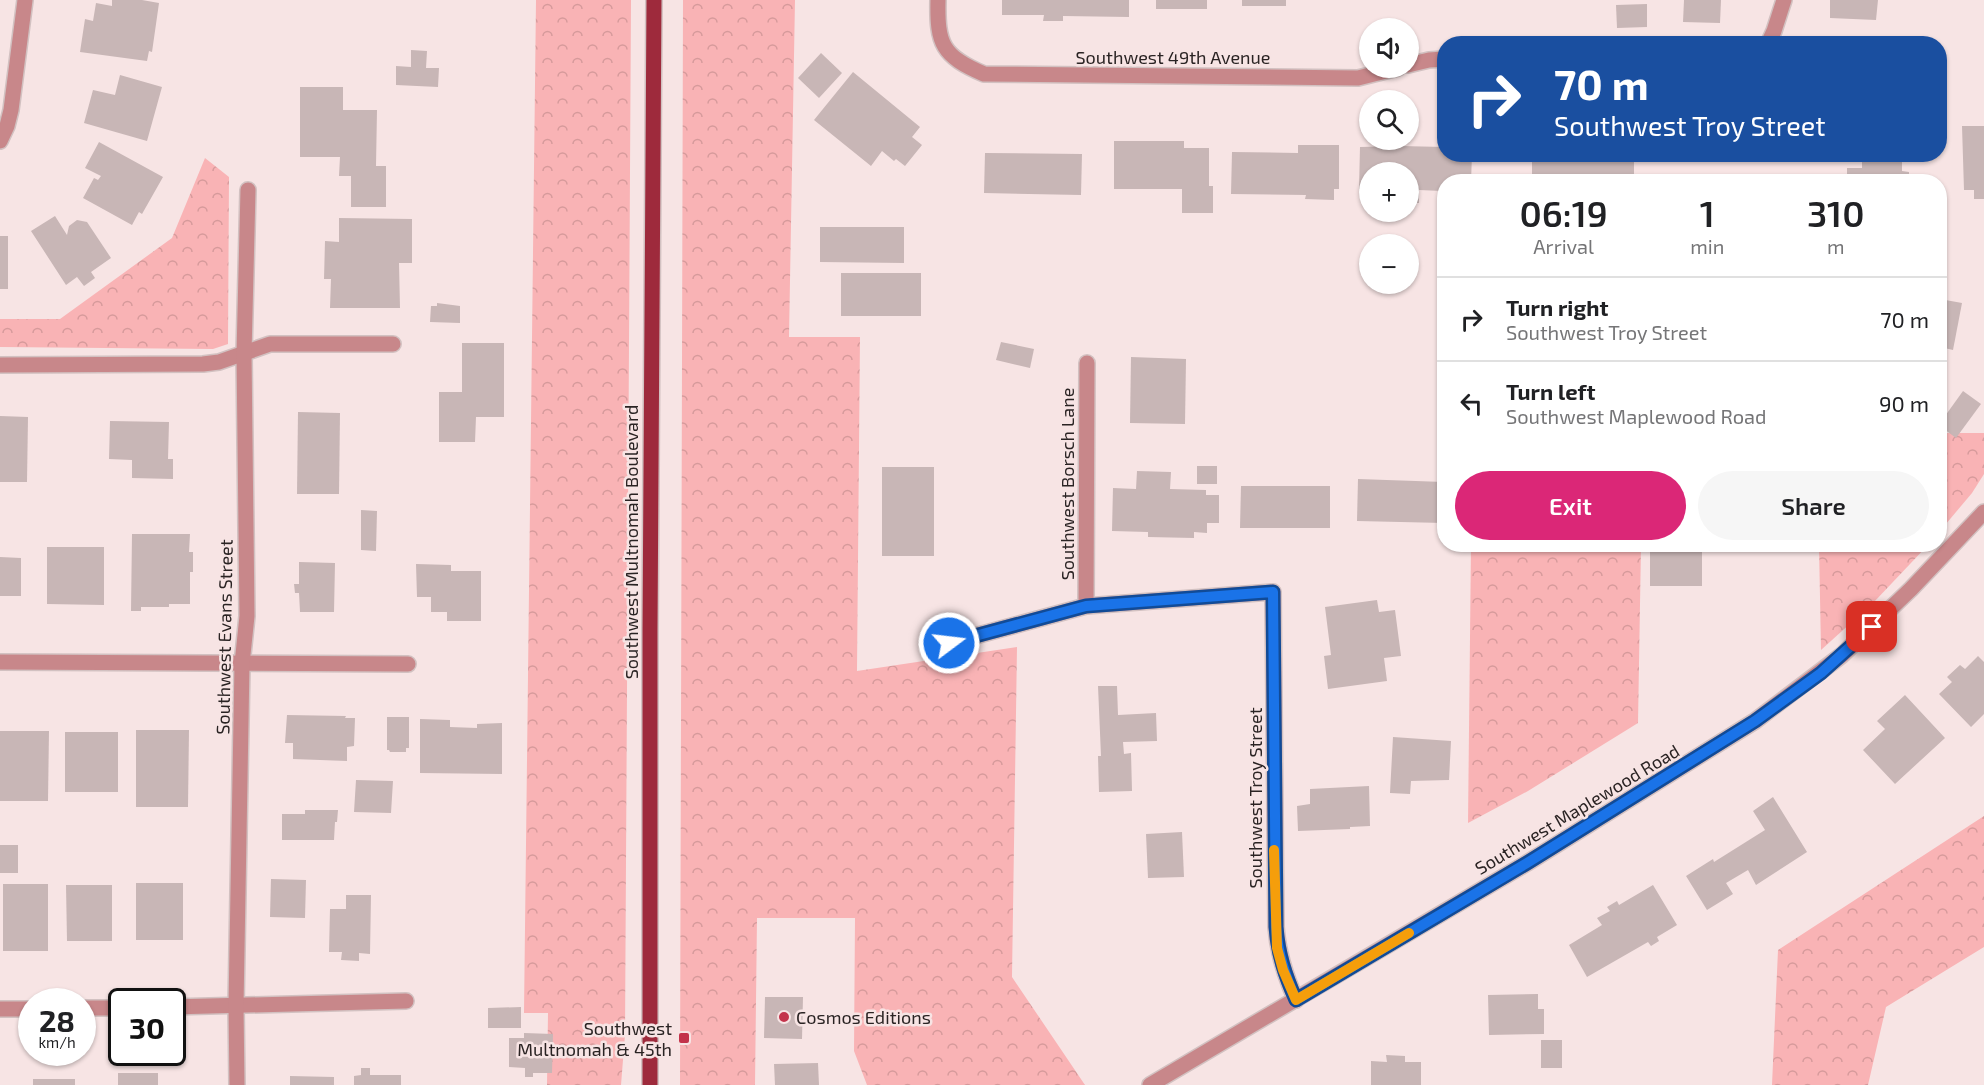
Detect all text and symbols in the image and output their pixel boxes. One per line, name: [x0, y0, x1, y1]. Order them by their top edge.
map controls: [1359, 18, 1419, 294]
button: sound: [1359, 18, 1419, 78]
street label: Southwest 49th Avenue: [1076, 46, 1270, 68]
text: 70 m: [1554, 58, 1649, 108]
icon: right: [1455, 60, 1533, 138]
button: search: [1359, 90, 1419, 150]
text: Southwest Troy Street: [1554, 109, 1826, 141]
button: +: [1359, 162, 1419, 222]
text: 06:19: [1520, 191, 1608, 234]
text: 1: [1700, 191, 1715, 234]
text: 310: [1807, 191, 1864, 234]
button: −: [1359, 234, 1419, 294]
text: Arrival: [1533, 234, 1594, 258]
text: min: [1690, 234, 1724, 258]
text: m: [1827, 234, 1844, 258]
text: Turn right: [1506, 294, 1608, 320]
icon: right: [1455, 303, 1488, 336]
text: 70 m: [1880, 306, 1929, 332]
text: Southwest Troy Street: [1506, 320, 1707, 344]
text: Turn left: [1506, 378, 1595, 404]
icon: left: [1455, 387, 1488, 420]
street label: Southwest Borsch Lane: [1056, 388, 1078, 580]
text: 90 m: [1879, 390, 1929, 416]
text: Southwest Maplewood Road: [1506, 404, 1767, 428]
street label: Southwest Multnomah Boulevard: [620, 405, 642, 679]
button: Exit: [1455, 471, 1686, 540]
button: Share: [1698, 471, 1929, 540]
street label: Southwest Evans Street: [211, 539, 237, 735]
pin: [1846, 601, 1897, 652]
icon: arrive: [1855, 610, 1888, 643]
position arrow: [917, 611, 981, 675]
street label: Southwest Troy Street: [1244, 707, 1266, 889]
street label: Southwest Maplewood Road: [1471, 739, 1683, 879]
speed limit sign: 30: [108, 988, 186, 1066]
text: 28: [39, 1002, 75, 1038]
place label: Cosmos Editions: [796, 1006, 931, 1028]
marker: Cosmos Editions: [777, 1010, 791, 1024]
place label: Southwest Multnomah & 45th: [517, 1017, 672, 1060]
marker: Southwest Multnomah & 45th: [677, 1031, 691, 1045]
text: km/h: [38, 1033, 76, 1051]

